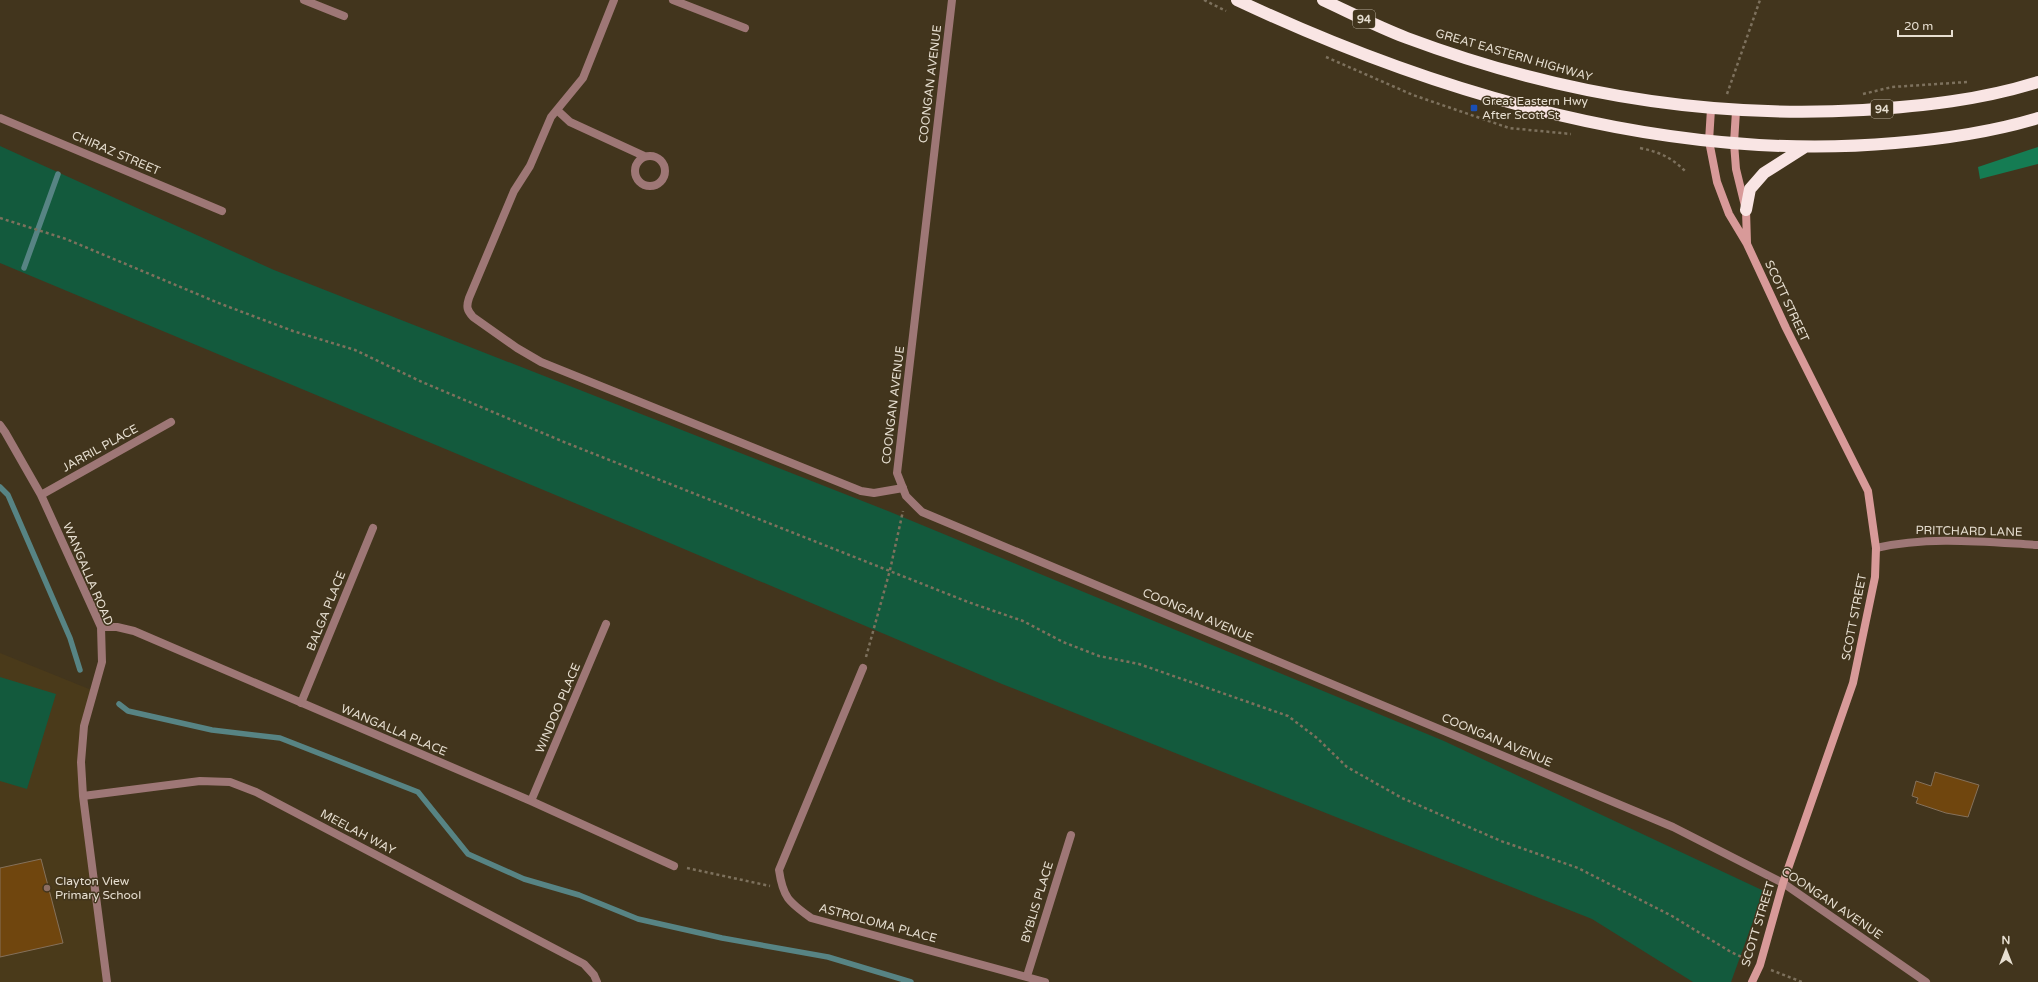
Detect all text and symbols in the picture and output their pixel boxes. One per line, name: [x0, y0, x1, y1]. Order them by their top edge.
road number: 94: [1353, 10, 1375, 28]
scale bar: [1898, 12, 1952, 38]
text: 20 m: [1904, 19, 1933, 33]
street label: COONGAN AVENUE: [916, 24, 944, 144]
street label: GREAT EASTERN HIGHWAY: [1434, 26, 1594, 84]
place label: Great Eastern Hwy After Scott St: [1482, 94, 1588, 122]
road number: 94: [1871, 100, 1893, 118]
marker: Great Eastern Hwy After Scott St: [1469, 103, 1479, 113]
street label: CHIRAZ STREET: [70, 128, 163, 178]
street label: SCOTT STREET: [1762, 258, 1812, 344]
street label: COONGAN AVENUE: [879, 345, 907, 465]
street label: JARRIL PLACE: [60, 421, 141, 475]
street label: WANGALLA ROAD: [60, 520, 116, 628]
street label: PRITCHARD LANE: [1915, 523, 2023, 539]
street label: BALGA PLACE: [304, 569, 349, 653]
street label: SCOTT STREET: [1839, 572, 1869, 662]
street label: COONGAN AVENUE: [1141, 585, 1256, 645]
street label: WINDOO PLACE: [533, 661, 583, 755]
street label: WANGALLA PLACE: [339, 701, 449, 759]
street label: COONGAN AVENUE: [1440, 710, 1555, 770]
street label: MEELAH WAY: [318, 806, 398, 858]
street label: BYBLIS PLACE: [1018, 859, 1056, 944]
street label: COONGAN AVENUE: [1779, 864, 1885, 942]
place label: Clayton View Primary School: [55, 874, 141, 902]
street label: SCOTT STREET: [1738, 879, 1778, 968]
marker: Clayton View Primary School: [42, 883, 52, 893]
street label: ASTROLOMA PLACE: [818, 901, 939, 946]
north arrow: [1986, 930, 2026, 970]
text: N: [2002, 934, 2010, 947]

